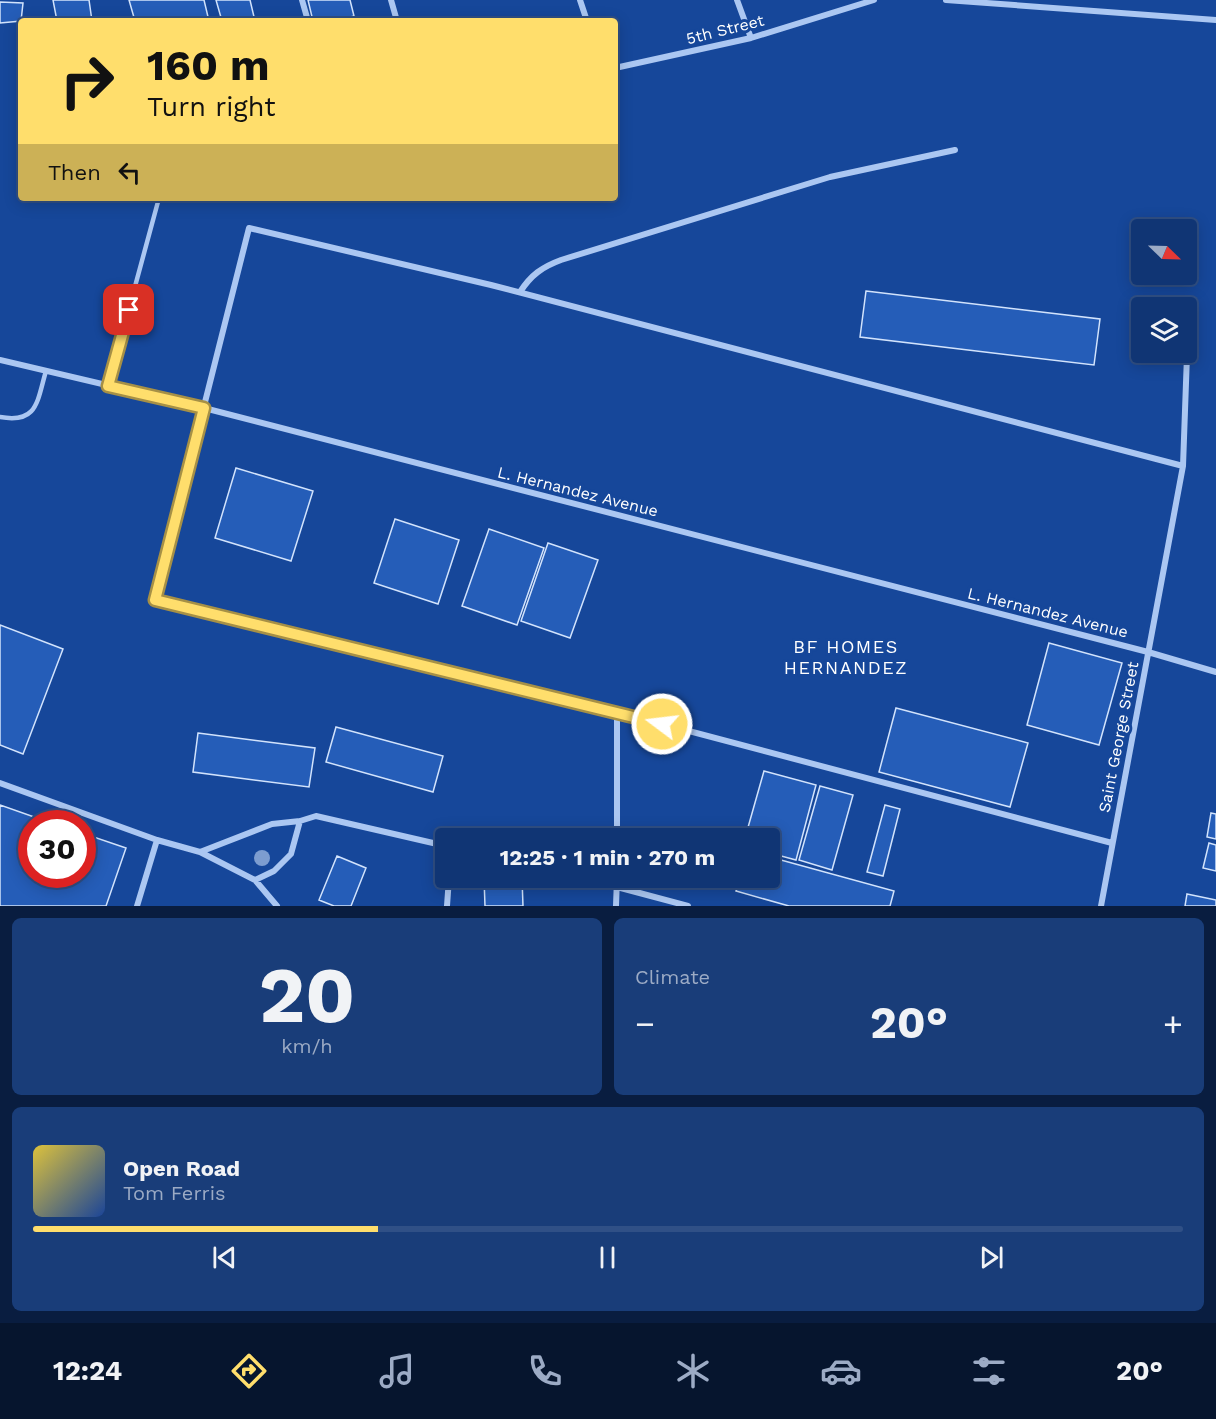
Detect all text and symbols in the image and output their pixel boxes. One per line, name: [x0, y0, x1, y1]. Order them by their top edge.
street label: 5th Street: [684, 11, 766, 48]
text: 160 m: [147, 41, 270, 90]
icon: right: [48, 42, 126, 120]
text: Turn right: [147, 91, 276, 123]
icon: left: [113, 156, 146, 189]
text: Then: [48, 160, 101, 185]
north arrow: [1131, 219, 1197, 285]
map controls: [1131, 219, 1197, 363]
pin: [103, 284, 154, 335]
icon: arrive: [112, 293, 145, 326]
button: layers: [1131, 297, 1197, 363]
street label: L. Hernandez Avenue: [496, 462, 660, 521]
street label: L. Hernandez Avenue: [966, 583, 1130, 642]
district label: BF HOMES HERNANDEZ: [784, 636, 908, 678]
street label: Saint George Street: [1095, 660, 1142, 814]
position arrow: [630, 692, 694, 756]
speed limit sign: 30: [18, 810, 96, 888]
text: 12:25 · 1 min · 270 m: [500, 845, 715, 870]
text: 20: [259, 949, 355, 1041]
text: Climate: [635, 965, 710, 989]
text: 20°: [870, 996, 948, 1049]
text: −: [635, 1004, 655, 1043]
text: +: [1163, 1004, 1183, 1043]
text: km/h: [281, 1034, 333, 1058]
text: Open Road: [123, 1156, 240, 1181]
text: Tom Ferris: [123, 1181, 226, 1205]
icon: previous: [208, 1241, 241, 1274]
icon: pause: [591, 1241, 624, 1274]
icon: next: [975, 1241, 1008, 1274]
icon: directions: [228, 1350, 270, 1392]
icon: music: [376, 1350, 418, 1392]
icon: phone: [524, 1350, 566, 1392]
icon: climate: [672, 1350, 714, 1392]
icon: car: [820, 1350, 862, 1392]
icon: filters: [968, 1350, 1010, 1392]
text: 12:24: [53, 1355, 122, 1387]
text: 20°: [1116, 1355, 1163, 1387]

